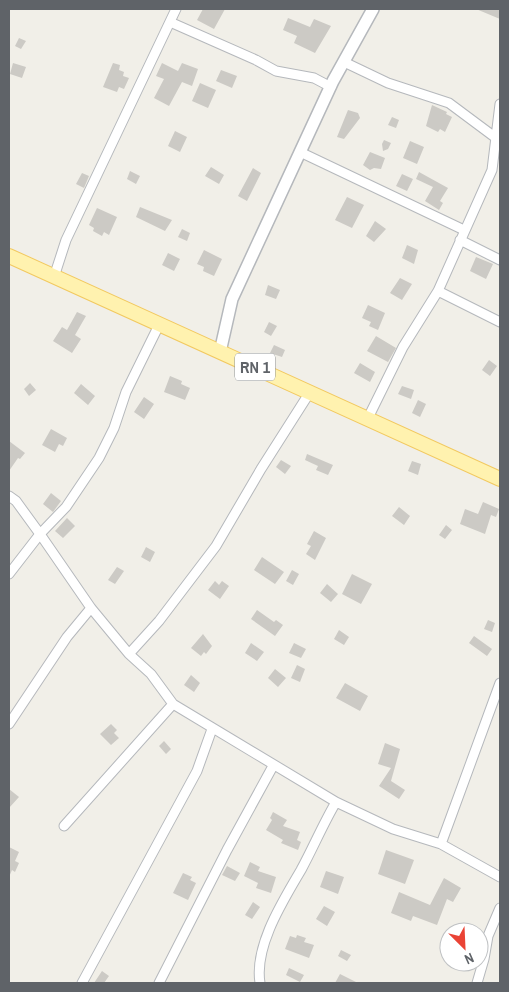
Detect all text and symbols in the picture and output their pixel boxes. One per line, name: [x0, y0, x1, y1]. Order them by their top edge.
road number: RN 1: [235, 354, 275, 381]
north arrow: [439, 922, 489, 972]
text: N: [462, 949, 477, 969]

